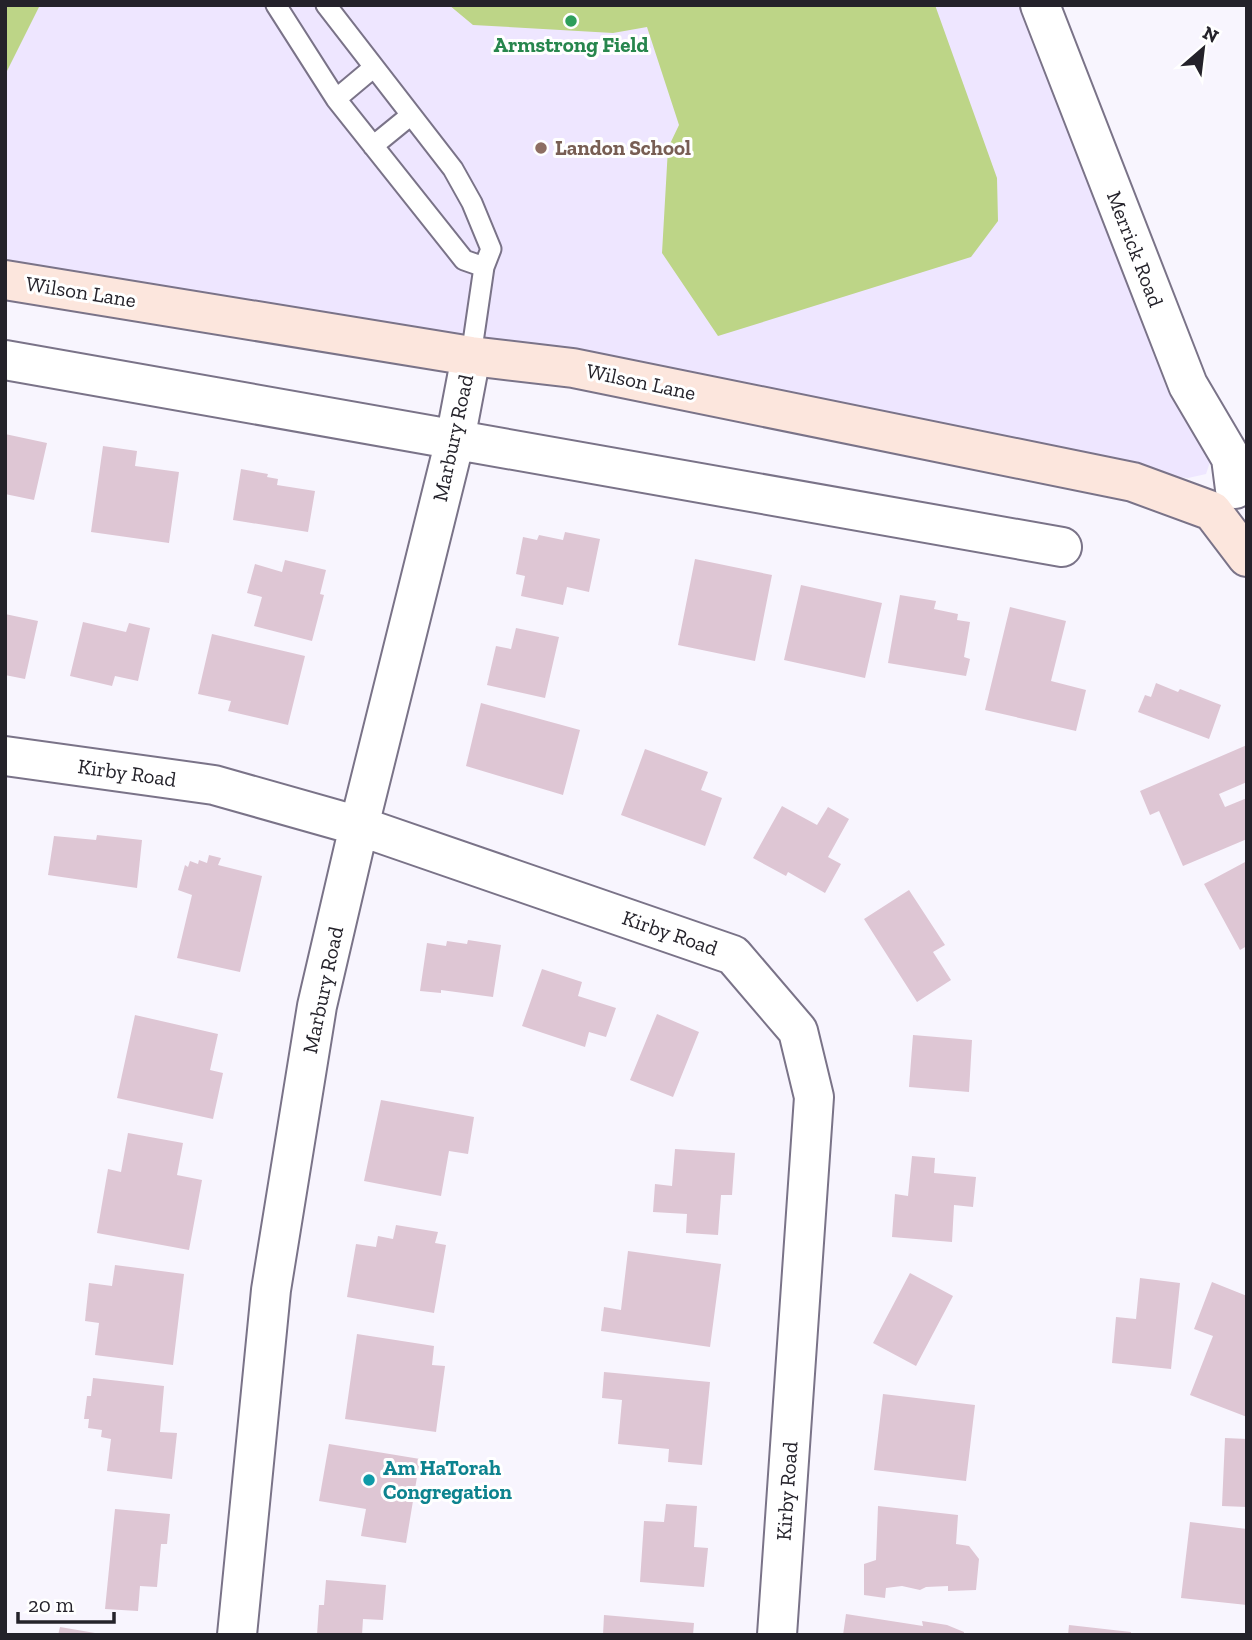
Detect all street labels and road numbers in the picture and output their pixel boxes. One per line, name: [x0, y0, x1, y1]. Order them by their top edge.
street label: Merrick Road: [1102, 187, 1169, 311]
street label: Wilson Lane: [24, 270, 138, 313]
street label: Wilson Lane: [584, 358, 698, 405]
street label: Marbury Road: [427, 372, 478, 504]
street label: Kirby Road: [76, 753, 178, 792]
street label: Kirby Road: [619, 905, 722, 961]
street label: Marbury Road: [297, 924, 348, 1056]
street label: Kirby Road: [771, 1440, 802, 1541]

